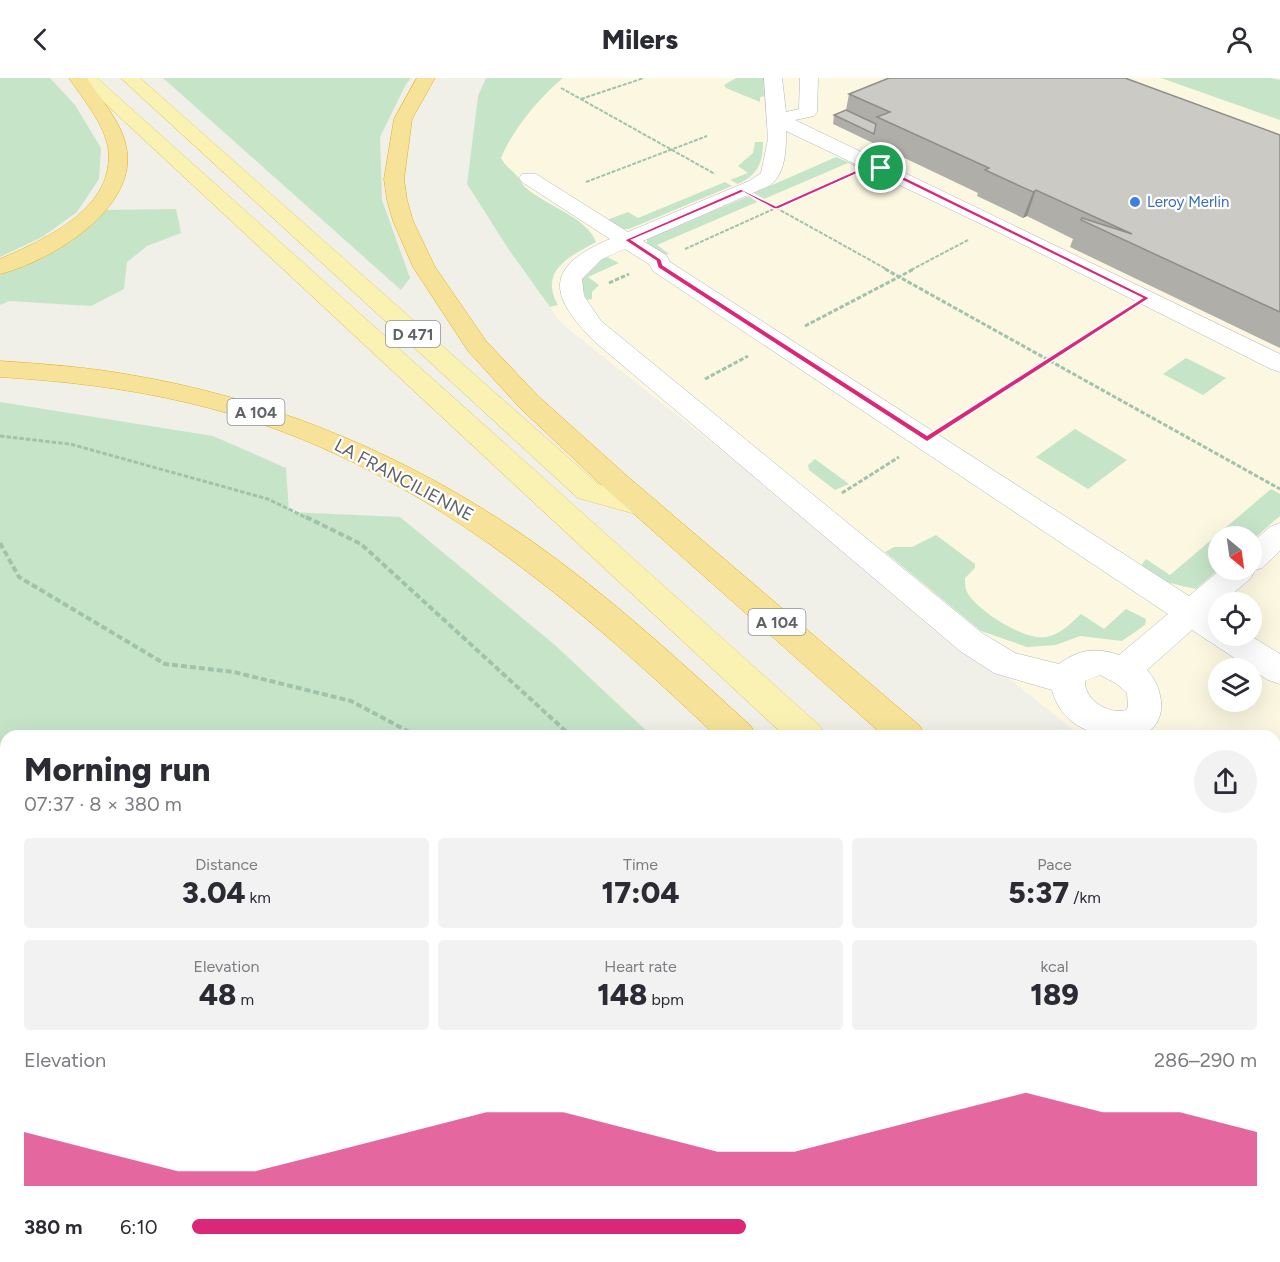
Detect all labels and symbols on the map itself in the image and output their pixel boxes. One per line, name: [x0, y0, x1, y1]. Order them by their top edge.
pin: [855, 142, 906, 193]
place label: Leroy Merlin: [1147, 193, 1229, 211]
marker: Leroy Merlin: [1128, 195, 1142, 209]
road number: D 471: [386, 321, 440, 347]
road number: A 104: [228, 399, 284, 425]
street label: LA FRANCILIENNE: [331, 434, 477, 526]
north arrow: [1208, 526, 1262, 580]
road number: A 104: [748, 609, 806, 635]

